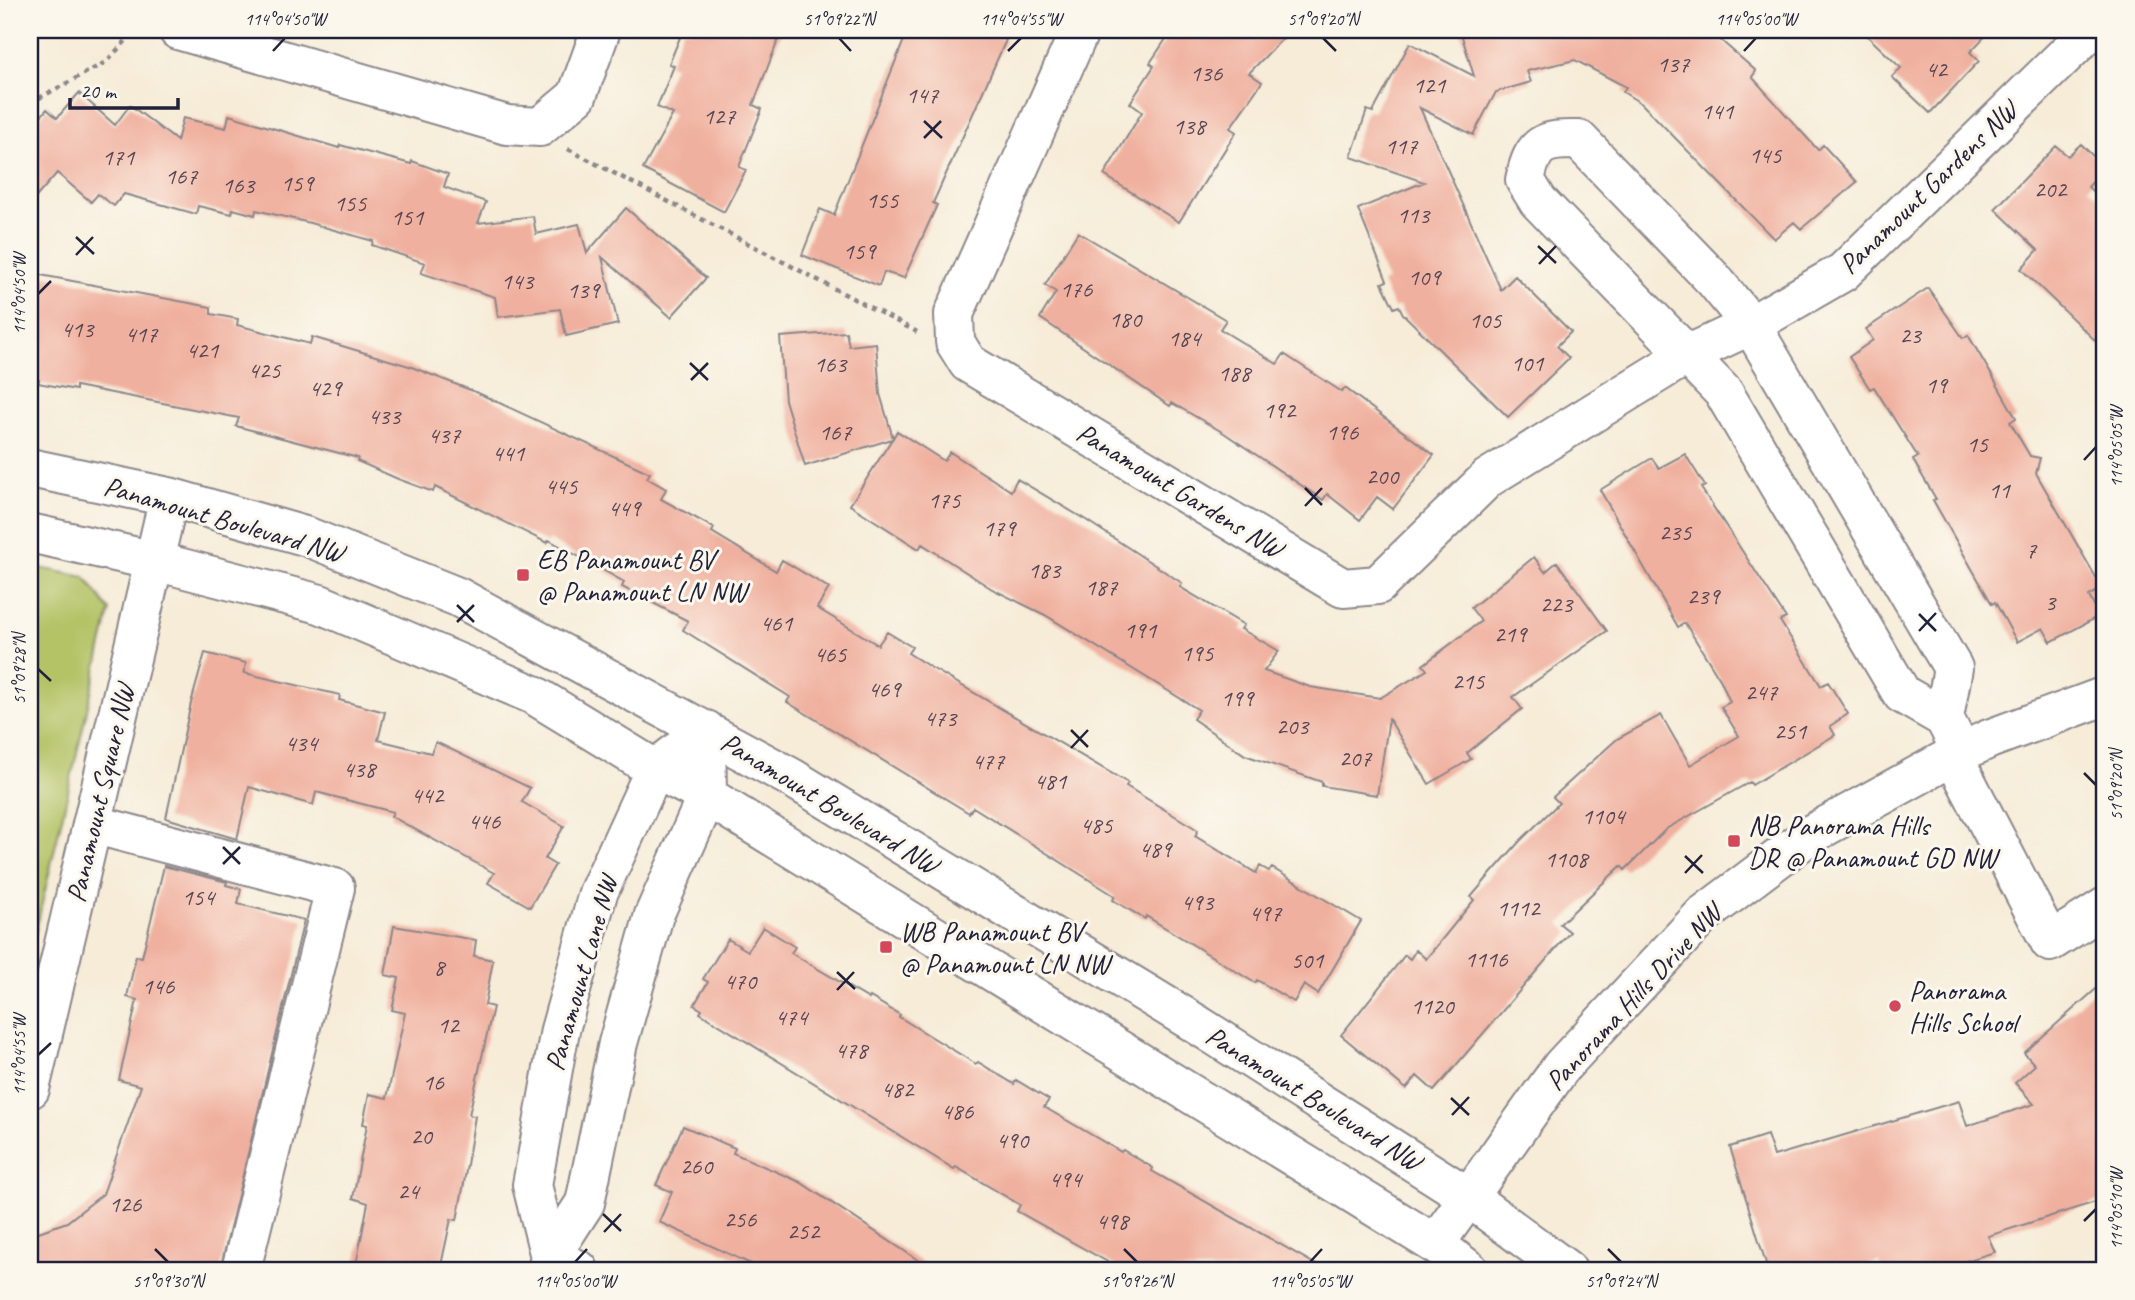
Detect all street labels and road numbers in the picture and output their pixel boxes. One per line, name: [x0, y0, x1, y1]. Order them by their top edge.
street label: Panamount Gardens NW: [1831, 91, 2027, 281]
street label: Panamount Gardens NW: [1070, 415, 1292, 567]
street label: Panamount Boulevard NW: [100, 468, 351, 571]
street label: Panamount Square NW: [58, 678, 143, 906]
street label: Panamount Boulevard NW: [715, 724, 948, 883]
street label: Panamount Lane NW: [536, 869, 626, 1074]
street label: Panorama Hills Drive NW: [1538, 893, 1732, 1098]
street label: Panamount Boulevard NW: [1200, 1017, 1431, 1180]

